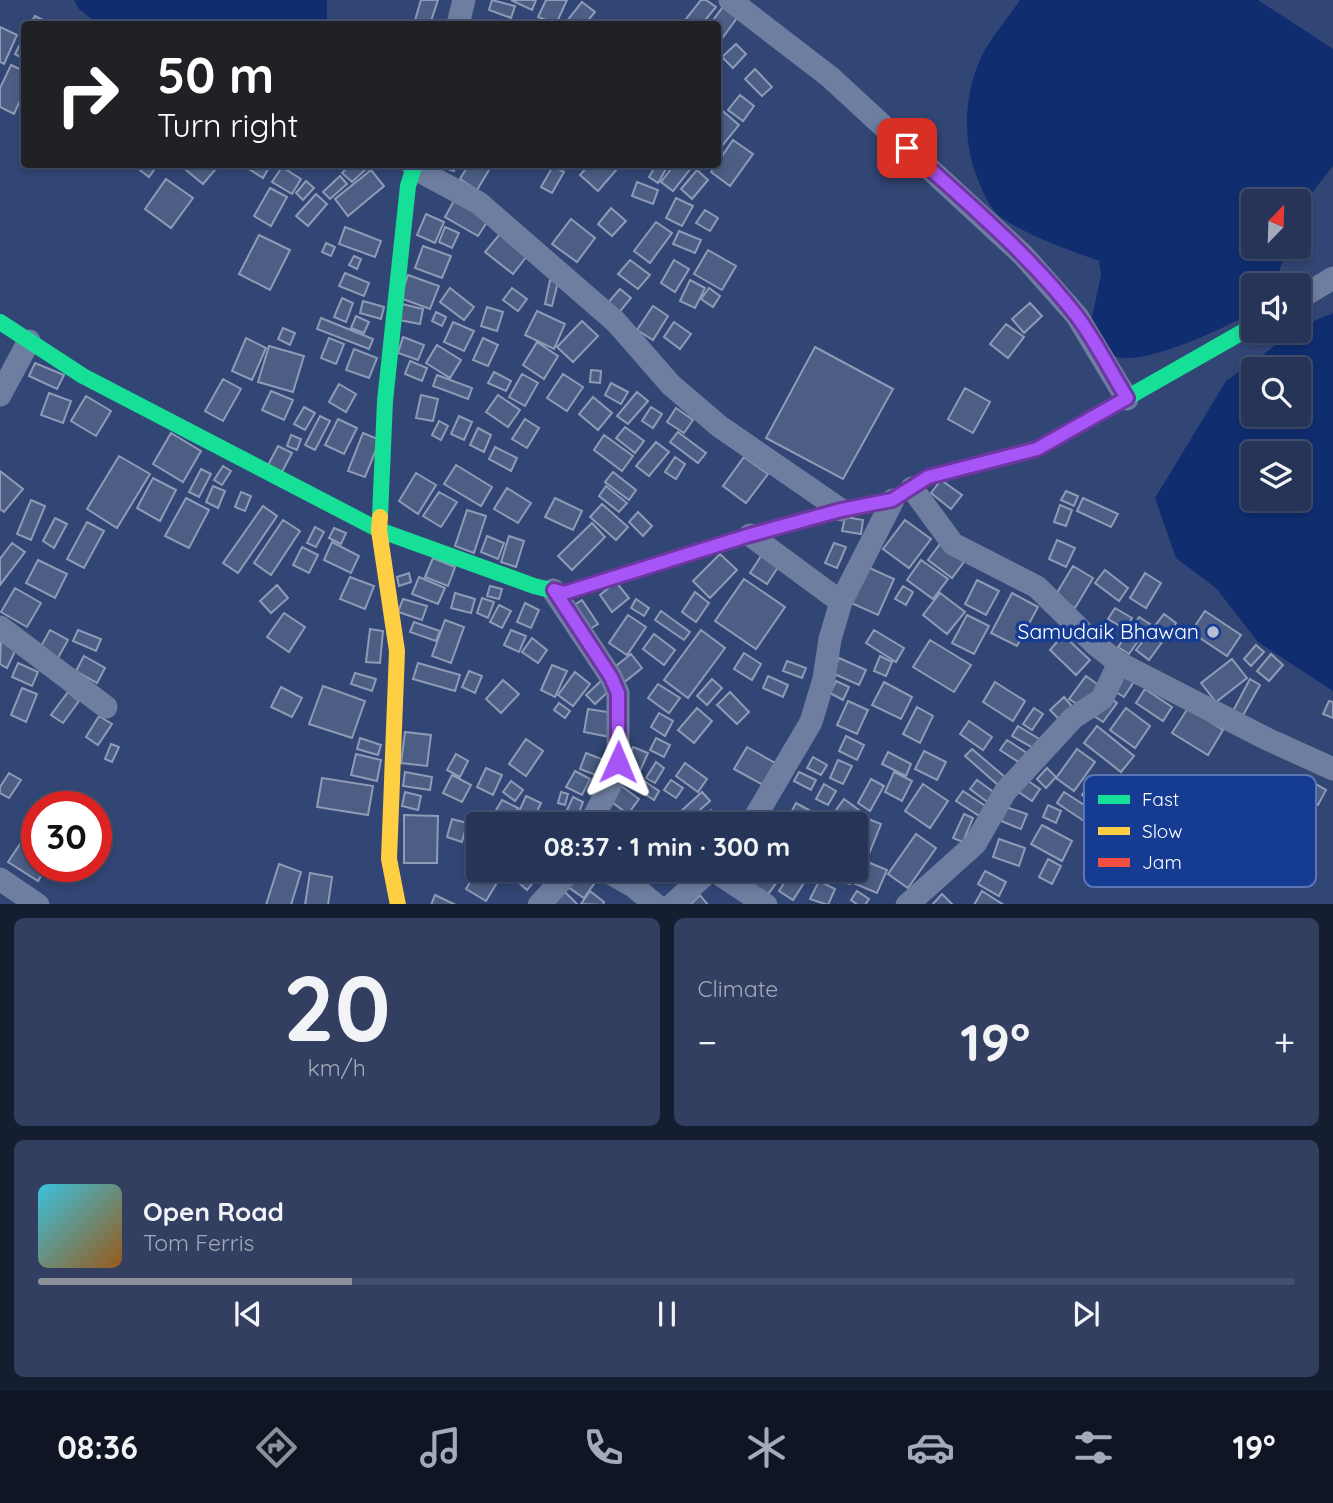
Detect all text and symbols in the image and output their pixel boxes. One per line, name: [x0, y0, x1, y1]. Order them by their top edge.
text: 50 m: [157, 44, 274, 105]
icon: right: [42, 49, 133, 140]
text: Turn right: [157, 105, 298, 145]
pin: [877, 118, 937, 178]
icon: arrive: [888, 129, 926, 167]
north arrow: [1241, 189, 1311, 259]
map controls: [1241, 189, 1311, 511]
button: sound: [1241, 273, 1311, 343]
button: search: [1241, 357, 1311, 427]
button: layers: [1241, 441, 1311, 511]
place label: Samudaik Bhawan: [1018, 618, 1199, 644]
marker: Samudaik Bhawan: [1205, 624, 1221, 640]
position arrow: [581, 725, 655, 799]
legend: [1084, 775, 1316, 887]
text: Fast: [1142, 787, 1179, 811]
speed limit sign: 30: [21, 791, 112, 882]
text: Slow: [1142, 819, 1183, 843]
text: 08:37 · 1 min · 300 m: [544, 830, 790, 863]
text: Jam: [1142, 850, 1182, 874]
text: 20: [283, 950, 391, 1064]
text: Climate: [698, 974, 778, 1003]
text: 19°: [960, 1009, 1031, 1074]
text: −: [698, 1018, 717, 1066]
text: +: [1274, 1018, 1295, 1066]
text: km/h: [308, 1053, 366, 1082]
text: Open Road: [143, 1195, 284, 1228]
text: Tom Ferris: [143, 1228, 254, 1257]
icon: previous: [229, 1295, 267, 1333]
icon: pause: [648, 1295, 686, 1333]
icon: next: [1067, 1295, 1105, 1333]
icon: directions: [252, 1423, 301, 1472]
icon: music: [416, 1423, 465, 1472]
icon: phone: [579, 1423, 628, 1472]
icon: climate: [742, 1423, 791, 1472]
icon: car: [906, 1423, 955, 1472]
icon: filters: [1069, 1423, 1118, 1472]
text: 08:36: [57, 1427, 138, 1467]
text: 19°: [1233, 1427, 1276, 1467]

